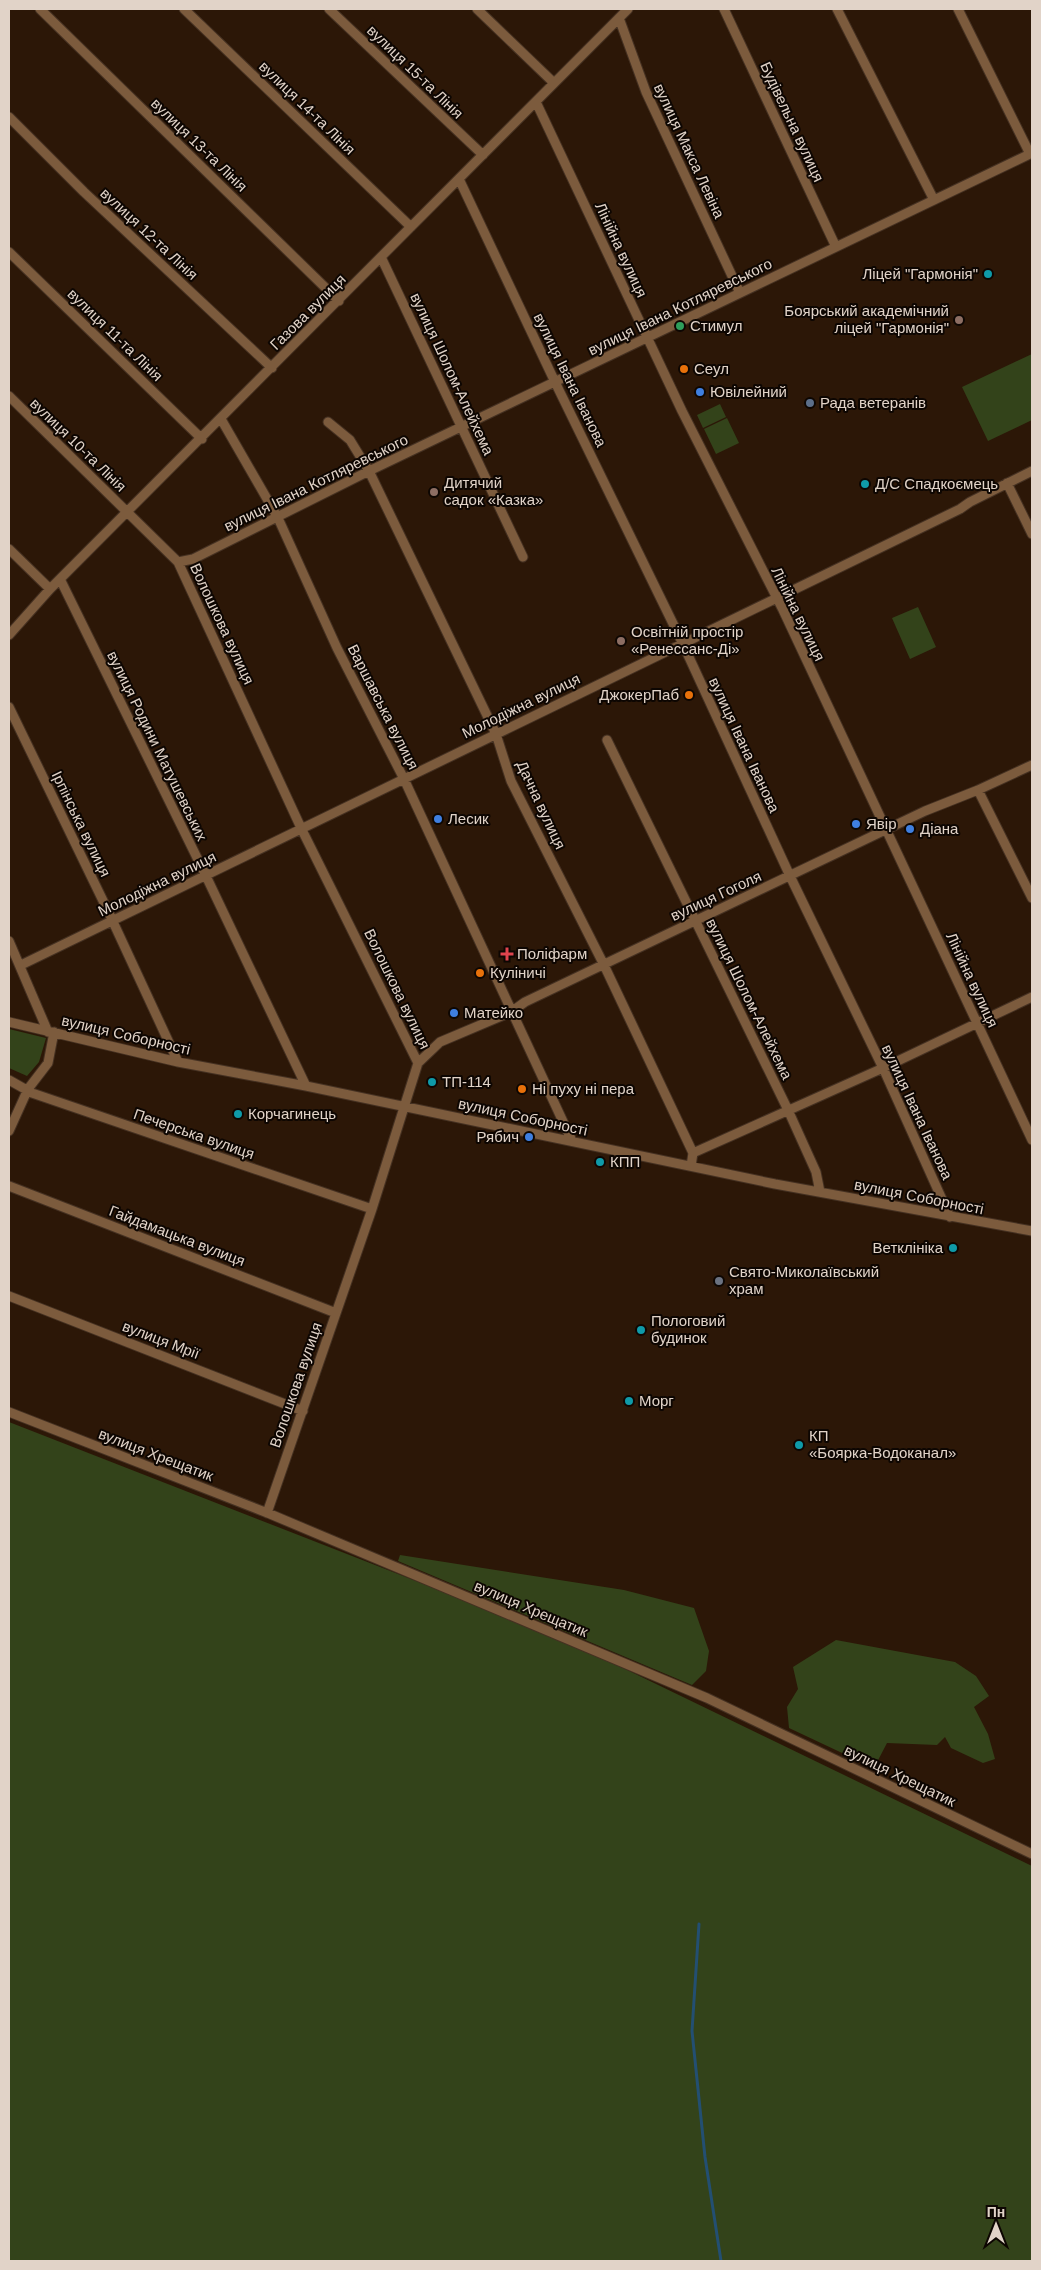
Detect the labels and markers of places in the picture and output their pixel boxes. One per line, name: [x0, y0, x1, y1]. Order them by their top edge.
place label: Ліцей "Гармонія": [863, 265, 978, 282]
marker: Ліцей "Гармонія": [982, 268, 994, 280]
place label: Боярський академічний ліцей "Гармонія": [784, 302, 949, 336]
marker: Боярський академічний ліцей "Гармонія": [953, 314, 965, 326]
place label: Стимул: [690, 317, 743, 334]
marker: Стимул: [674, 320, 686, 332]
place label: Сеул: [694, 360, 729, 377]
marker: Сеул: [678, 363, 690, 375]
place label: Ювілейний: [710, 383, 787, 400]
marker: Ювілейний: [694, 386, 706, 398]
place label: Рада ветеранів: [820, 394, 926, 411]
marker: Рада ветеранів: [804, 397, 816, 409]
place label: Дитячий садок «Казка»: [444, 474, 543, 508]
place label: Д/С Спадкоємець: [875, 475, 998, 492]
marker: Д/С Спадкоємець: [859, 478, 871, 490]
marker: Дитячий садок «Казка»: [428, 486, 440, 498]
place label: Освітній простір «Ренессанс-Ді»: [631, 623, 743, 657]
marker: Освітній простір «Ренессанс-Ді»: [615, 635, 627, 647]
place label: ДжокерПаб: [599, 686, 679, 703]
marker: ДжокерПаб: [683, 689, 695, 701]
place label: Лесик: [448, 810, 489, 827]
marker: Лесик: [432, 813, 444, 825]
place label: Явір: [866, 815, 896, 832]
marker: Явір: [850, 818, 862, 830]
place label: Діана: [920, 820, 959, 837]
marker: Діана: [904, 823, 916, 835]
place label: Поліфарм: [517, 945, 587, 962]
marker: Поліфарм: [501, 948, 513, 960]
place label: Куліничі: [490, 964, 546, 981]
marker: Куліничі: [474, 967, 486, 979]
place label: Матейко: [464, 1004, 523, 1021]
marker: Матейко: [448, 1007, 460, 1019]
place label: ТП-114: [442, 1073, 491, 1090]
marker: ТП-114: [426, 1076, 438, 1088]
place label: Ні пуху ні пера: [532, 1080, 635, 1097]
marker: Ні пуху ні пера: [516, 1083, 528, 1095]
place label: Корчагинець: [248, 1105, 336, 1122]
marker: Корчагинець: [232, 1108, 244, 1120]
place label: Рябич: [477, 1128, 519, 1145]
marker: Рябич: [523, 1131, 535, 1143]
place label: КПП: [610, 1153, 640, 1170]
marker: КПП: [594, 1156, 606, 1168]
place label: Ветклініка: [873, 1239, 944, 1256]
marker: Ветклініка: [947, 1242, 959, 1254]
place label: Свято-Миколаївський храм: [729, 1263, 879, 1297]
marker: Свято-Миколаївський храм: [713, 1275, 725, 1287]
place label: Пологовий будинок: [651, 1312, 725, 1346]
marker: Пологовий будинок: [635, 1324, 647, 1336]
place label: Морг: [639, 1392, 674, 1409]
marker: Морг: [623, 1395, 635, 1407]
place label: КП «Боярка-Водоканал»: [809, 1427, 956, 1461]
marker: КП «Боярка-Водоканал»: [793, 1439, 805, 1451]

